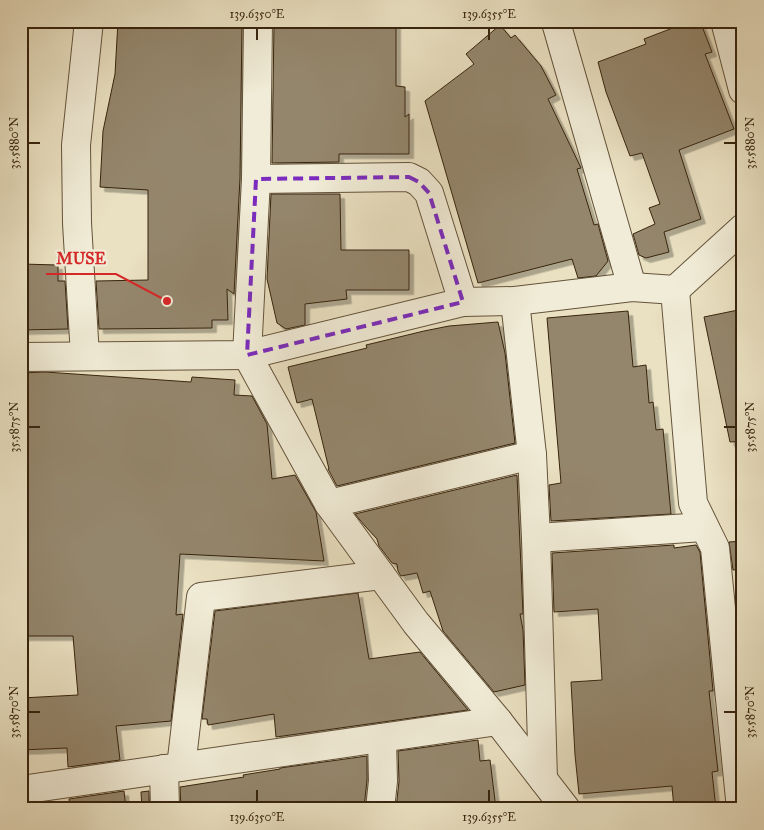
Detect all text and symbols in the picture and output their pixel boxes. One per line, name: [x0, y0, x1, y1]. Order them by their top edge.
text: 139.6350°E: [230, 7, 285, 21]
text: 139.6355°E: [462, 7, 516, 21]
text: 35.5880°N: [7, 117, 21, 169]
text: 35.5880°N: [743, 117, 757, 169]
callout: MUSE: [46, 243, 116, 274]
text: MUSE: [56, 249, 106, 268]
text: 35.5875°N: [7, 402, 21, 452]
text: 35.5875°N: [743, 402, 757, 452]
text: 35.5870°N: [7, 686, 21, 738]
text: 35.5870°N: [743, 686, 757, 738]
text: 139.6350°E: [230, 810, 285, 824]
text: 139.6355°E: [462, 810, 516, 824]

